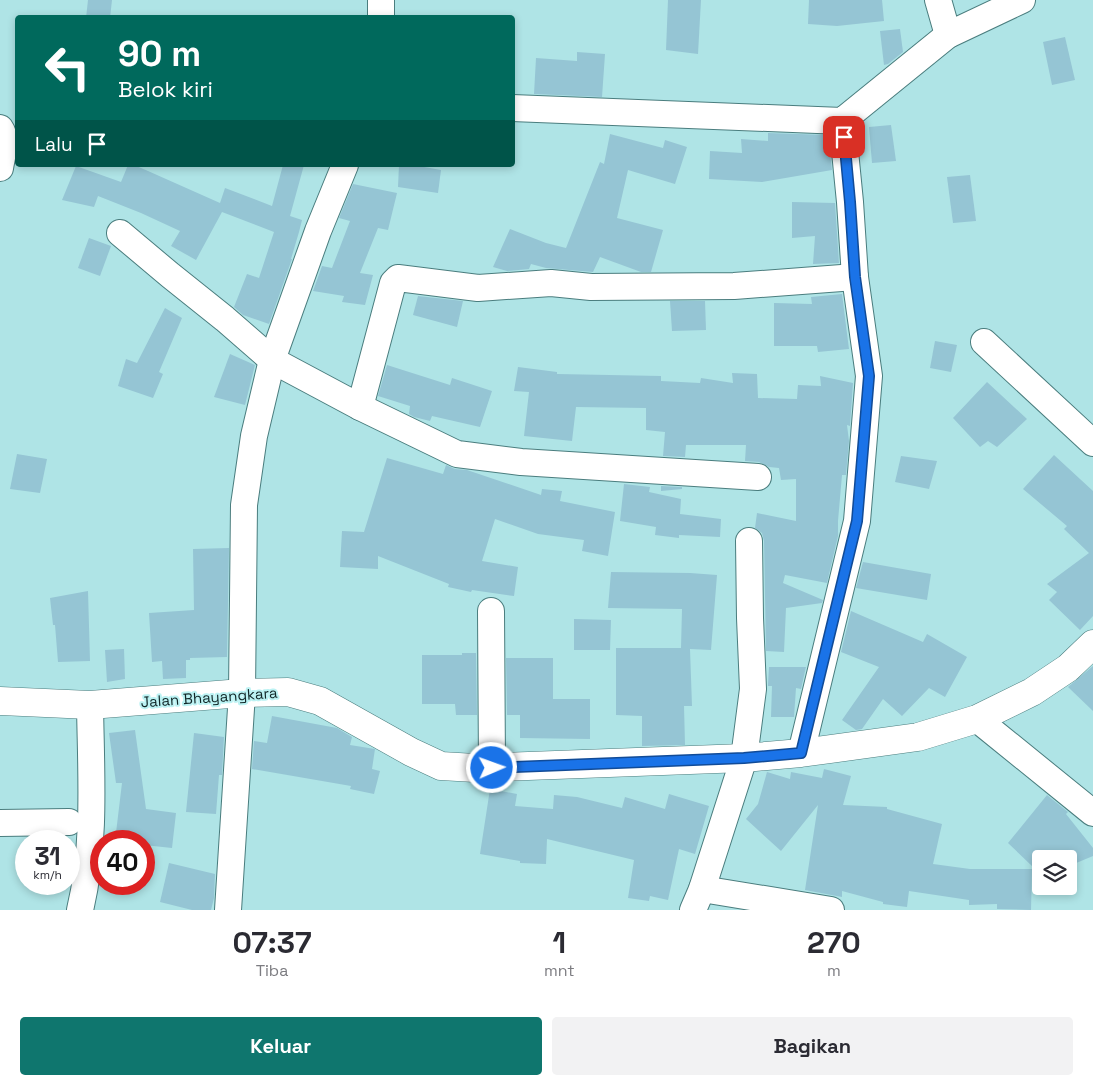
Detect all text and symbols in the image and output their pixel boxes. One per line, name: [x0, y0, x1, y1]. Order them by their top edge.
text: 90 m: [118, 32, 201, 76]
icon: left: [35, 35, 100, 100]
text: Belok kiri: [118, 75, 213, 103]
pin: [823, 116, 865, 158]
icon: arrive: [830, 123, 858, 151]
icon: arrive: [83, 130, 111, 158]
text: Lalu: [35, 132, 73, 157]
street label: Jalan Bhayangkara: [140, 683, 278, 711]
position arrow: [465, 741, 517, 793]
speed limit sign: 40: [90, 830, 155, 895]
text: 31: [34, 840, 61, 872]
map controls: [1032, 850, 1077, 895]
button: layers: [1032, 850, 1077, 895]
text: km/h: [33, 867, 62, 883]
text: 07:37: [232, 923, 312, 962]
text: 1: [553, 923, 566, 962]
text: 270: [807, 923, 861, 962]
text: Tiba: [256, 960, 288, 981]
text: mnt: [544, 960, 575, 981]
text: m: [827, 960, 841, 981]
button: Keluar: [20, 1017, 542, 1075]
button: Bagikan: [552, 1017, 1073, 1075]

